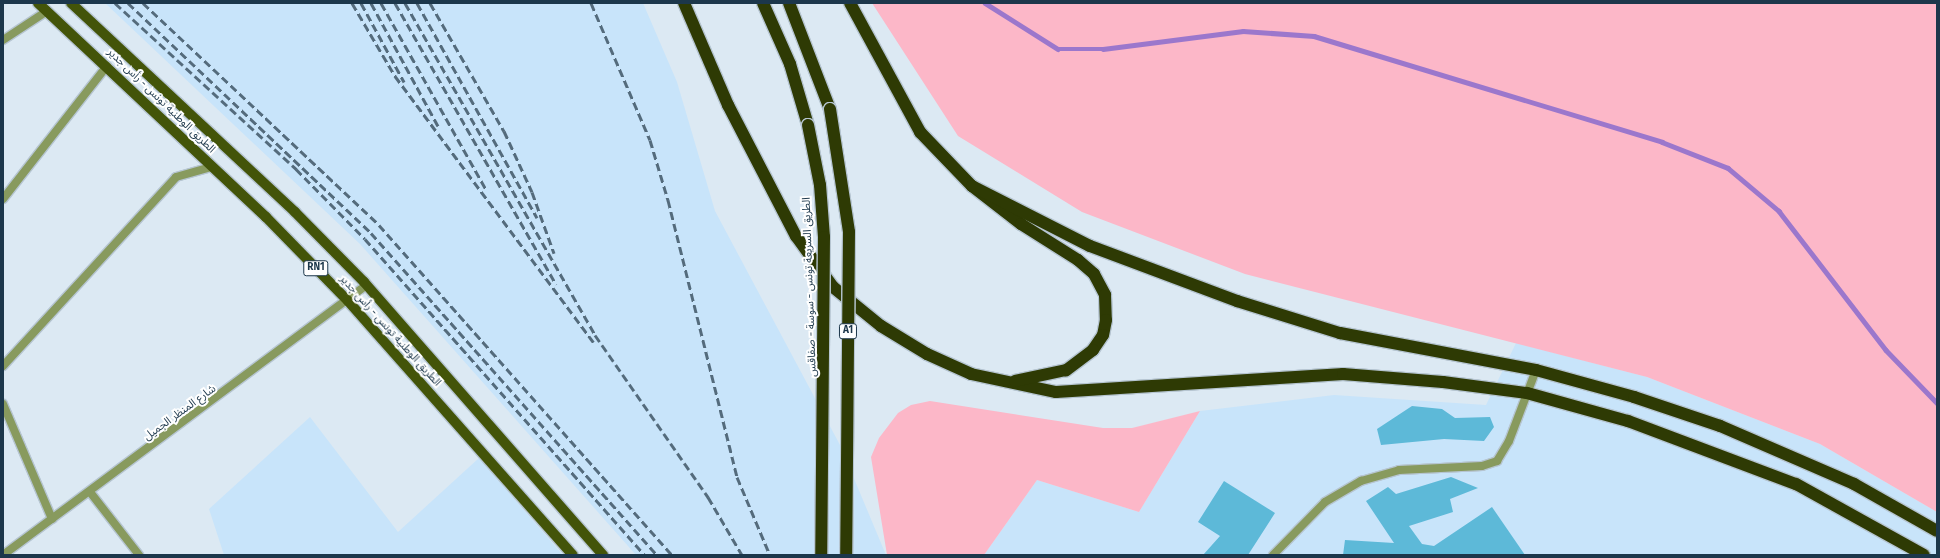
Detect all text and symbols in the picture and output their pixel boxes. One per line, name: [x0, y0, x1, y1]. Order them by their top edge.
street label: الطريق الوطنية تونس - رأس جدير: [104, 46, 218, 156]
street label: الطريق السريعة تونس - سوسة - صفاقس: [800, 197, 820, 377]
road number: RN1: [303, 260, 329, 276]
street label: الطريق الوطنية تونس - رأس جدير: [337, 273, 443, 389]
road number: A1: [838, 323, 858, 339]
street label: شارع المنظر الجميل: [141, 382, 219, 444]

